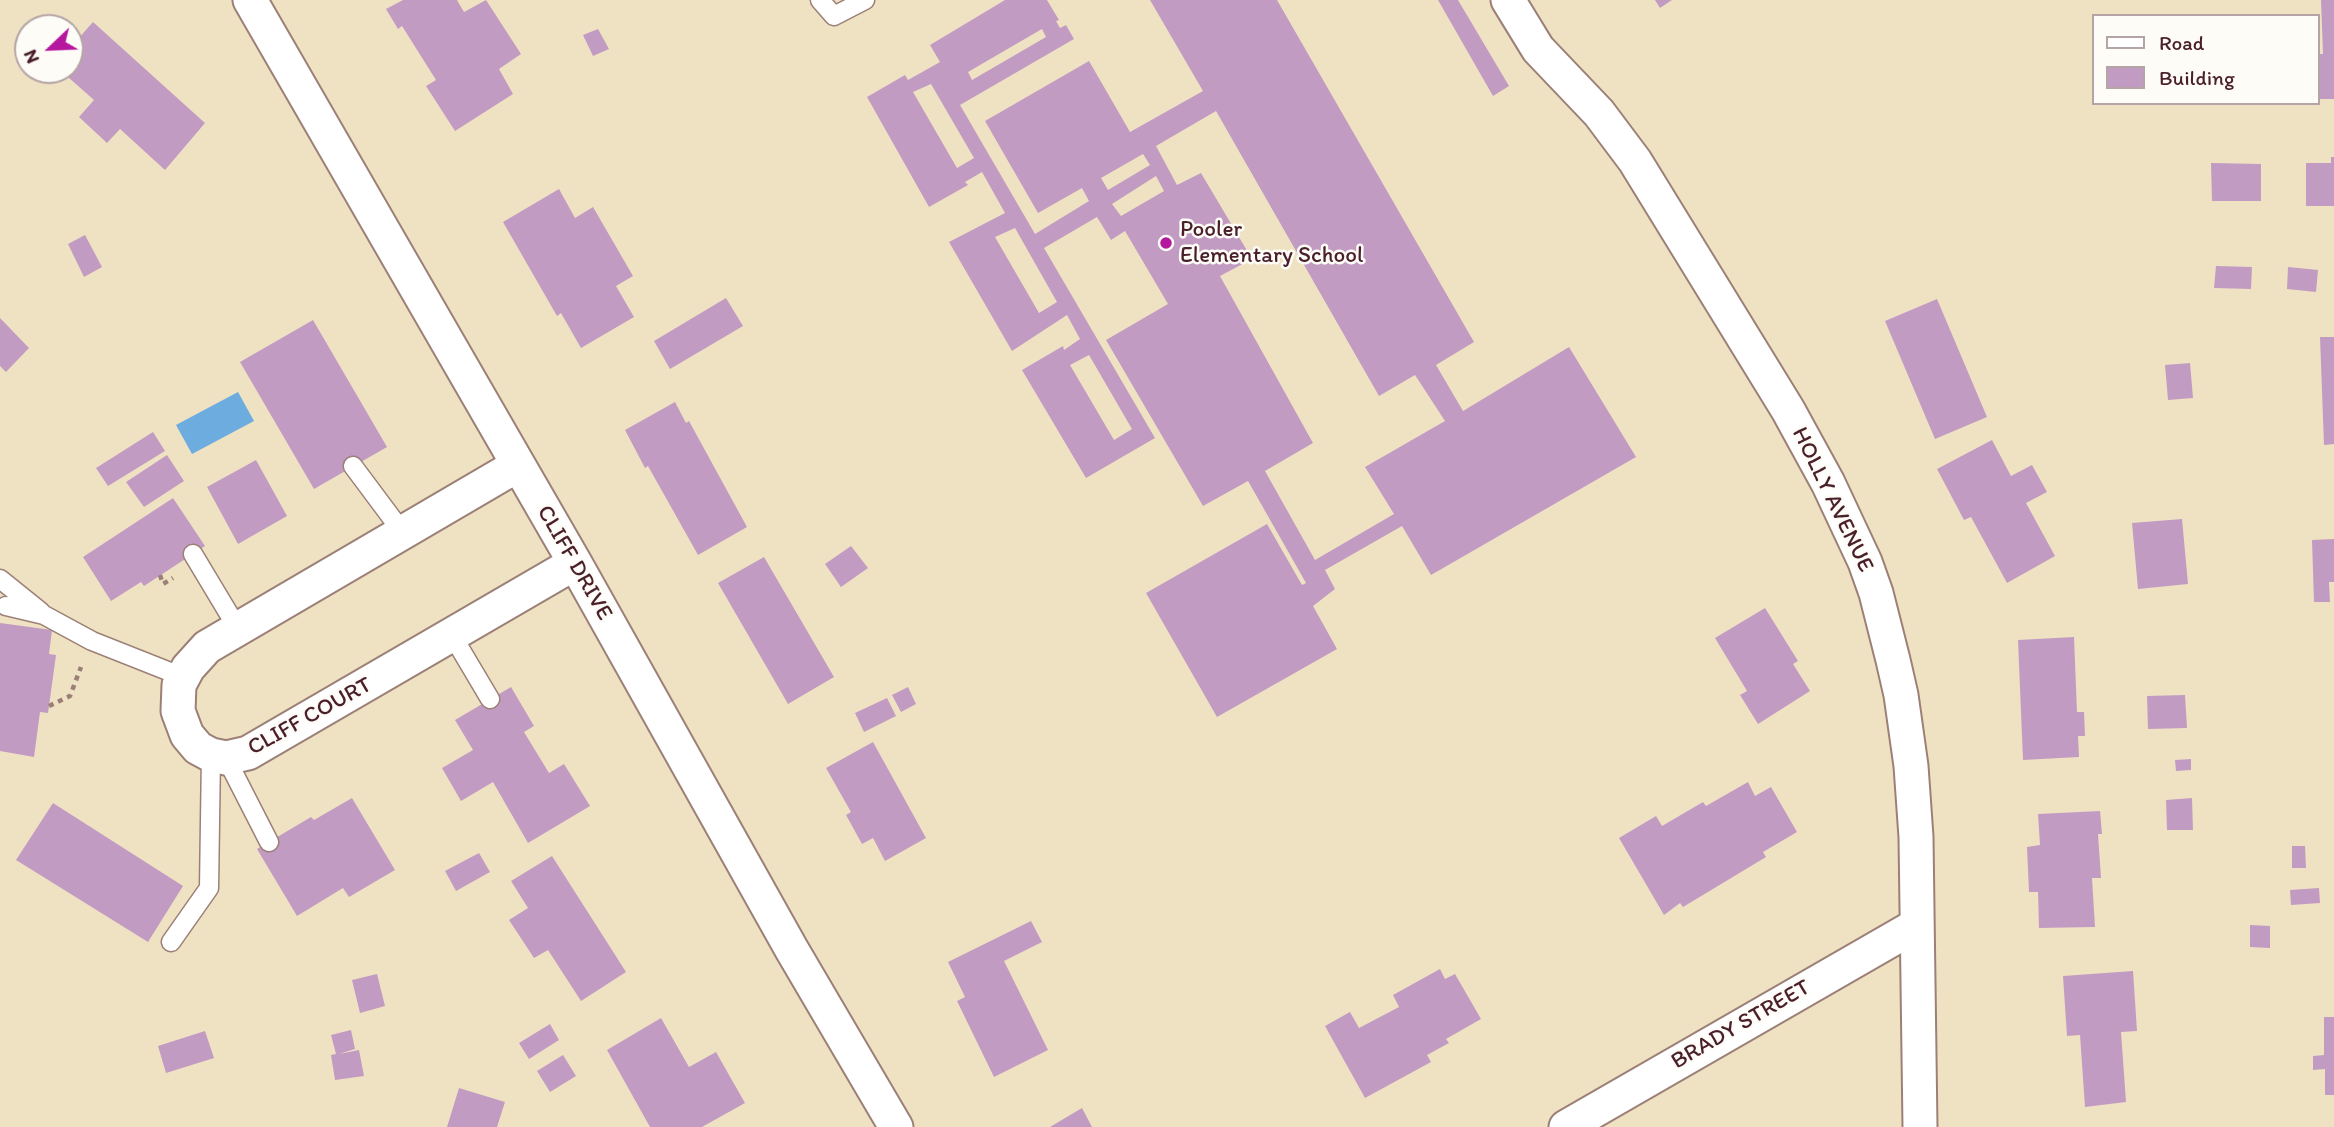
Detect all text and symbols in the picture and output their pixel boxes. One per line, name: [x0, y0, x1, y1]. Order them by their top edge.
north arrow: [14, 14, 84, 84]
legend: [2092, 14, 2320, 105]
text: Road: [2159, 30, 2204, 55]
text: N: [18, 46, 44, 67]
text: Building: [2159, 65, 2235, 90]
place label: Pooler Elementary School: [1180, 216, 1363, 270]
marker: Pooler Elementary School: [1158, 235, 1174, 251]
street label: HOLLY AVENUE: [1785, 423, 1879, 577]
street label: CLIFF DRIVE: [530, 501, 618, 625]
street label: CLIFF COURT: [243, 672, 377, 762]
street label: BRADY STREET: [1667, 974, 1815, 1076]

